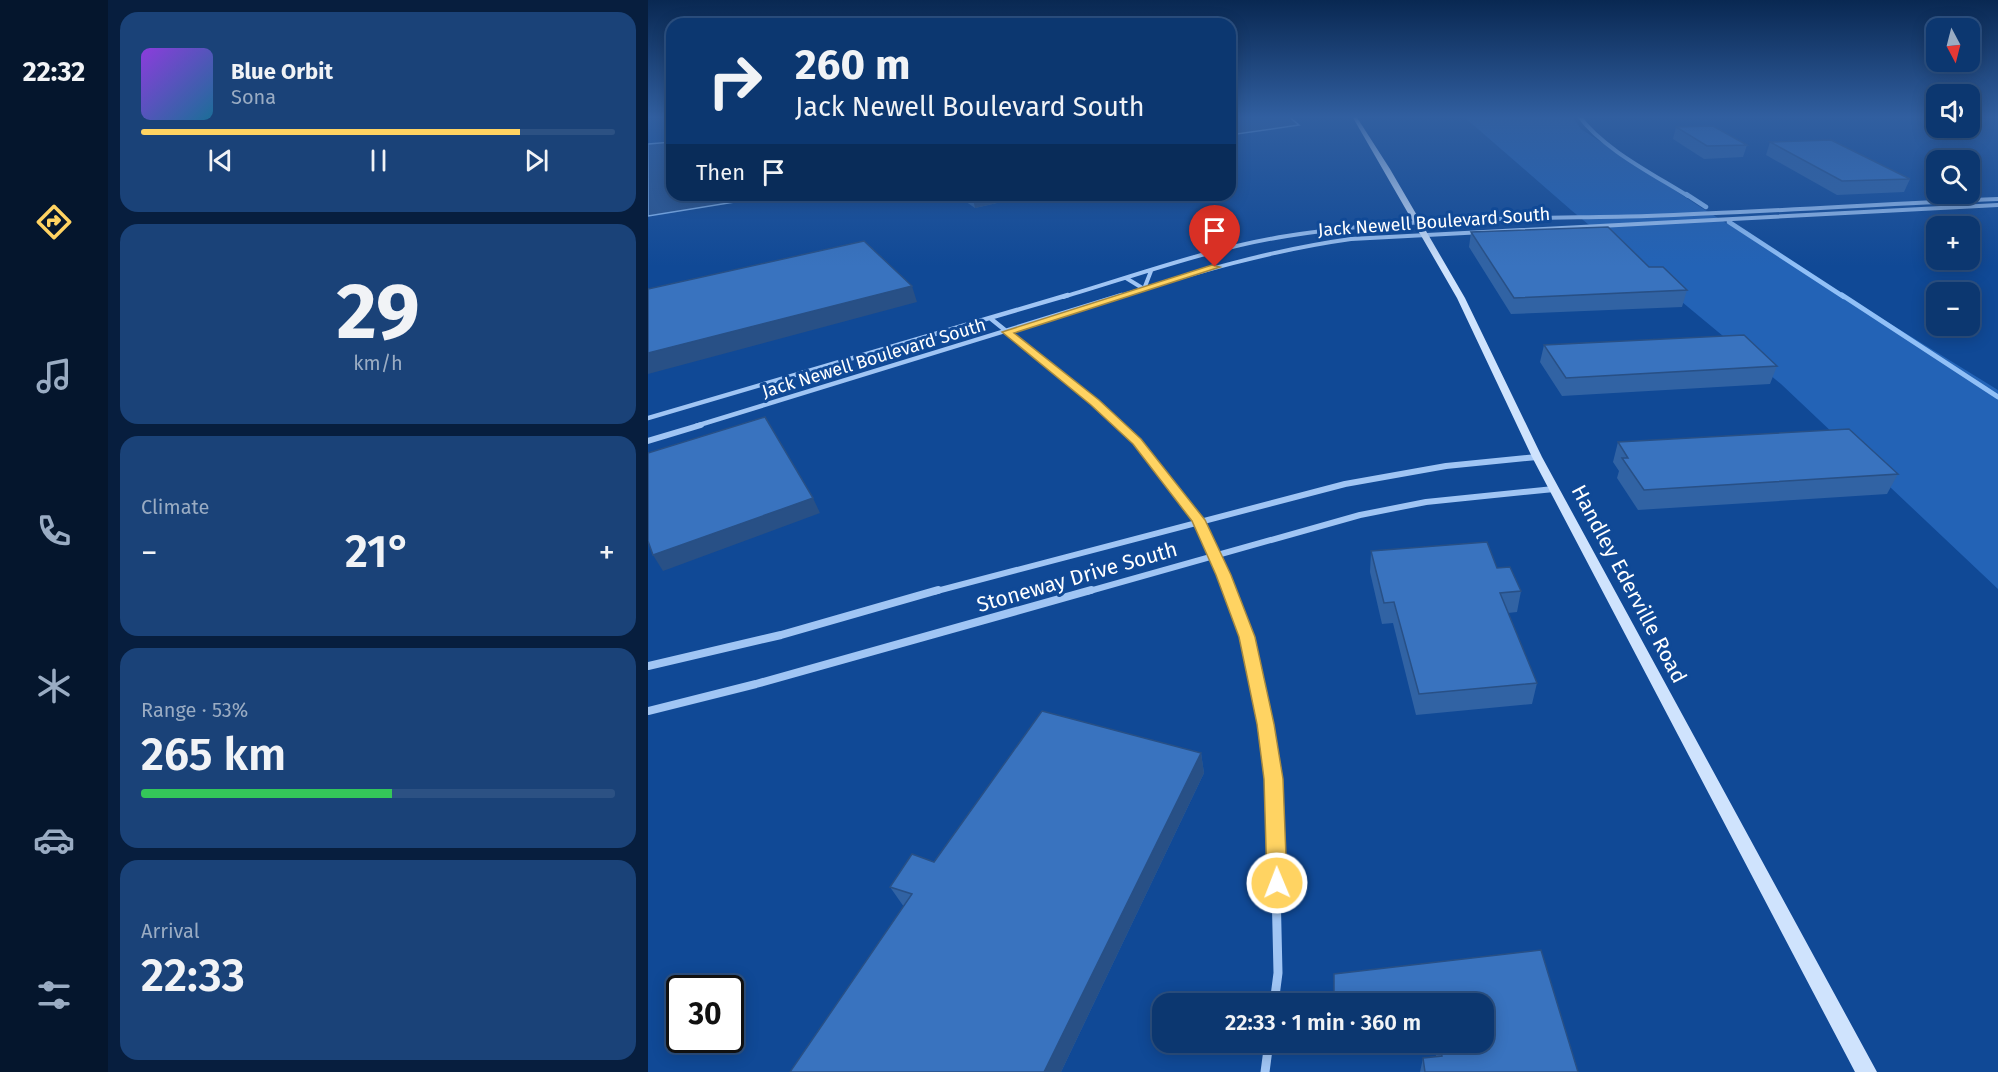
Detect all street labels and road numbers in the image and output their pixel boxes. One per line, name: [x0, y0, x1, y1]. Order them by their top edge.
street label: Jack Newell Boulevard South: [1317, 203, 1551, 241]
street label: Jack Newell Boulevard South: [759, 313, 989, 403]
street label: Handley Ederville Road: [1566, 480, 1692, 688]
street label: Stoneway Drive South: [974, 536, 1180, 618]

